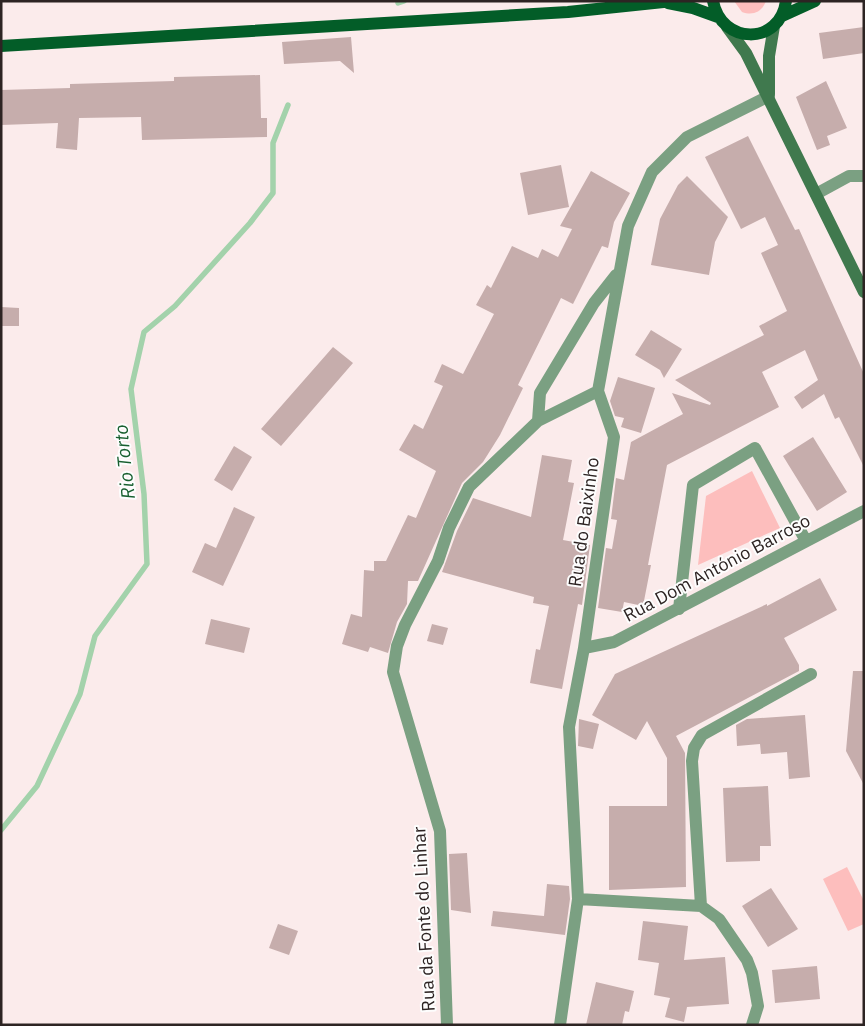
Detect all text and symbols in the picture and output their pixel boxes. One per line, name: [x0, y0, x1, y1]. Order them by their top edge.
water label: Rio Torto: [108, 423, 140, 501]
street label: Rua do Baixinho: [563, 456, 604, 588]
street label: Rua Dom António Barroso: [619, 509, 814, 627]
street label: Rua da Fonte do Linhar: [407, 826, 440, 1012]

